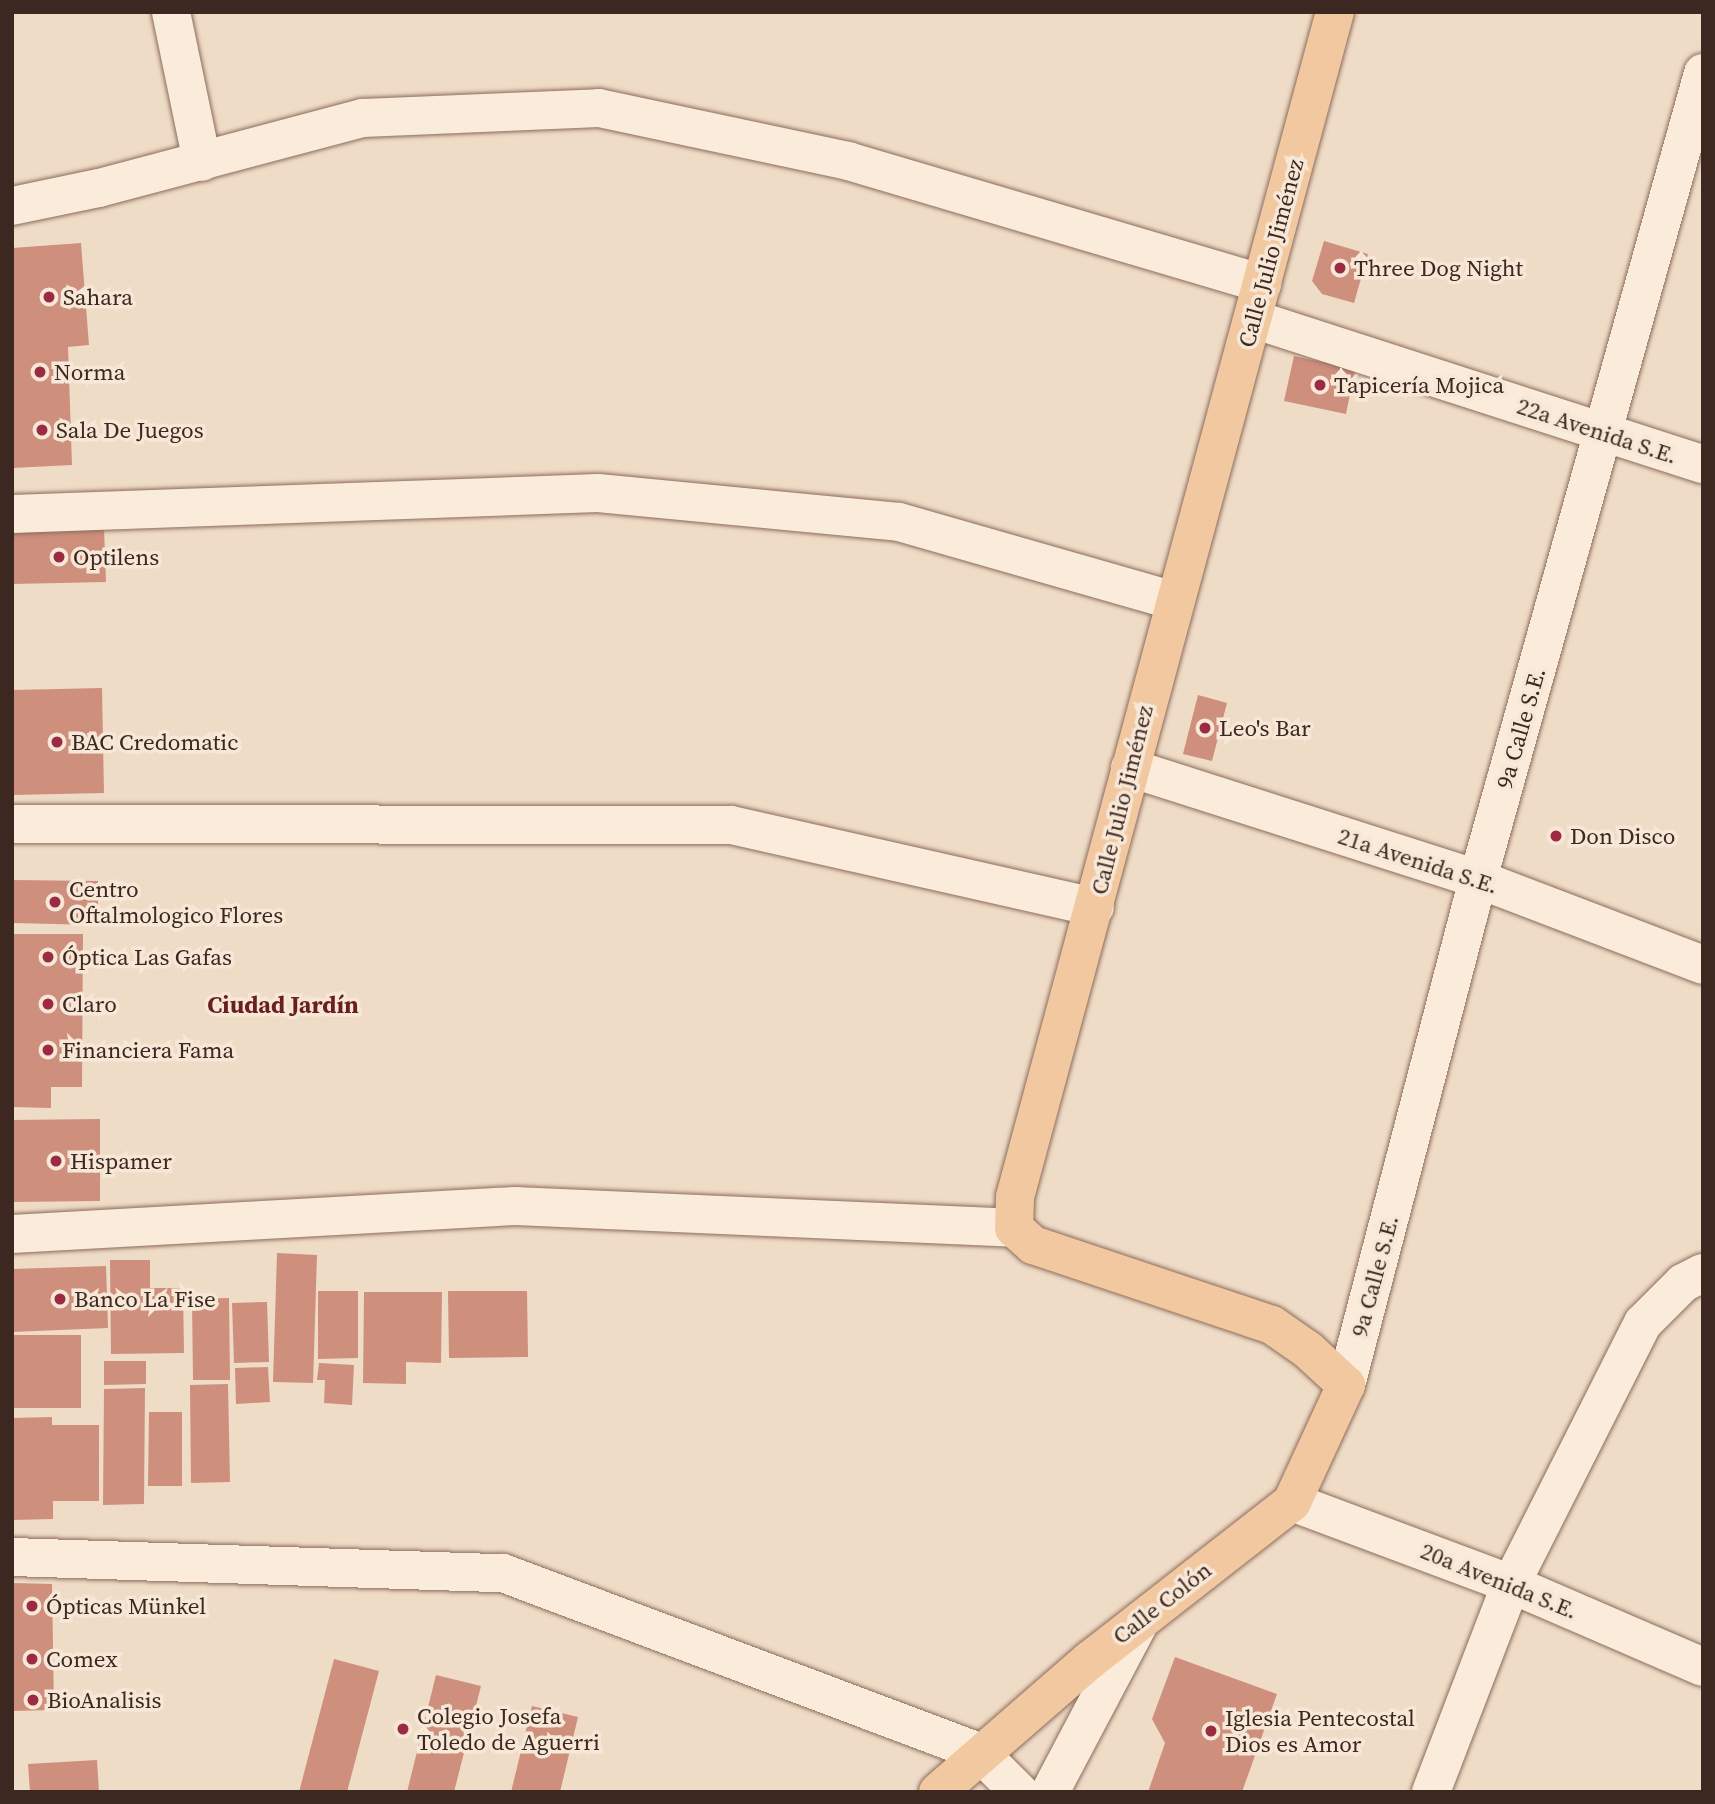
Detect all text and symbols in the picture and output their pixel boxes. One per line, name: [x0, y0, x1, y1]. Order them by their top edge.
street label: Calle Julio Jiménez: [1233, 156, 1309, 350]
place label: Three Dog Night: [1354, 254, 1523, 282]
marker: Three Dog Night: [1332, 260, 1348, 276]
place label: Sahara: [63, 283, 133, 311]
marker: Sahara: [41, 289, 57, 305]
place label: Norma: [54, 358, 125, 386]
marker: Norma: [32, 364, 48, 380]
place label: Tapicería Mojica: [1334, 371, 1504, 399]
marker: Tapicería Mojica: [1312, 377, 1328, 393]
street label: 22a Avenida S.E.: [1514, 392, 1680, 470]
place label: Sala De Juegos: [56, 416, 204, 444]
marker: Sala De Juegos: [34, 422, 50, 438]
place label: Optilens: [73, 543, 159, 571]
marker: Optilens: [51, 549, 67, 565]
street label: 9a Calle S.E.: [1491, 664, 1551, 792]
street label: Calle Julio Jiménez: [1085, 703, 1159, 897]
place label: Leo's Bar: [1219, 714, 1311, 742]
marker: Leo's Bar: [1197, 720, 1213, 736]
place label: BAC Credomatic: [71, 728, 238, 756]
marker: BAC Credomatic: [49, 734, 65, 750]
street label: 21a Avenida S.E.: [1335, 822, 1501, 900]
place label: Don Disco: [1570, 822, 1675, 850]
marker: Don Disco: [1548, 828, 1564, 844]
place label: Centro Oftalmologico Flores: [69, 875, 283, 929]
marker: Centro Oftalmologico Flores: [47, 894, 63, 910]
place label: Óptica Las Gafas: [62, 943, 232, 971]
marker: Óptica Las Gafas: [40, 949, 56, 965]
place label: Claro: [62, 990, 117, 1018]
district label: Ciudad Jardín: [207, 991, 359, 1019]
marker: Claro: [40, 996, 56, 1012]
place label: Financiera Fama: [62, 1036, 234, 1064]
marker: Financiera Fama: [40, 1042, 56, 1058]
place label: Hispamer: [70, 1147, 172, 1175]
marker: Hispamer: [48, 1153, 64, 1169]
street label: 9a Calle S.E.: [1346, 1212, 1404, 1340]
place label: Banco La Fise: [74, 1285, 216, 1313]
marker: Banco La Fise: [52, 1291, 68, 1307]
street label: 20a Avenida S.E.: [1417, 1537, 1581, 1625]
street label: Calle Colón: [1107, 1556, 1217, 1650]
place label: Ópticas Münkel: [46, 1592, 206, 1620]
marker: Ópticas Münkel: [24, 1598, 40, 1614]
place label: Comex: [46, 1645, 118, 1673]
marker: Comex: [24, 1651, 40, 1667]
place label: BioAnalisis: [47, 1686, 161, 1714]
marker: BioAnalisis: [25, 1692, 41, 1708]
place label: Colegio Josefa Toledo de Aguerri: [417, 1702, 600, 1756]
place label: Iglesia Pentecostal Dios es Amor: [1225, 1704, 1415, 1758]
marker: Colegio Josefa Toledo de Aguerri: [395, 1721, 411, 1737]
marker: Iglesia Pentecostal Dios es Amor: [1203, 1723, 1219, 1739]

